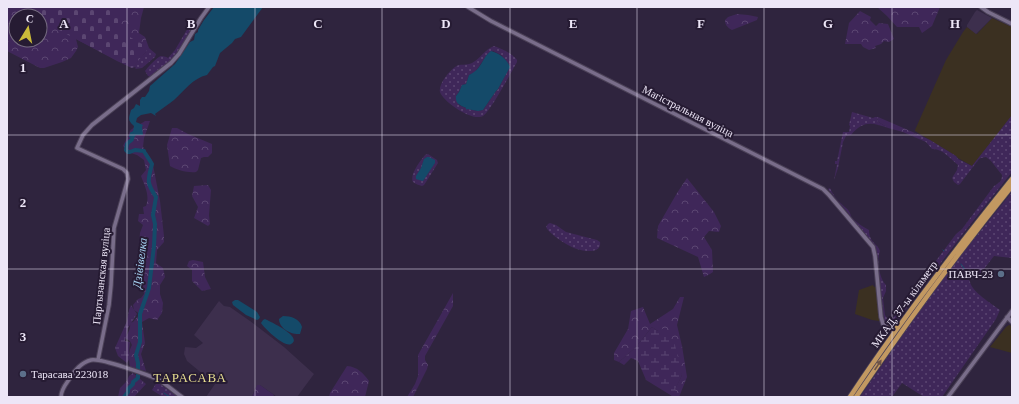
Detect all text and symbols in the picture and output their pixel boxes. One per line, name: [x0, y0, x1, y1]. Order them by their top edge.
north arrow: [8, 8, 48, 48]
text: С: [25, 12, 35, 25]
text: A: [59, 16, 69, 31]
text: B: [187, 16, 196, 31]
text: C: [313, 16, 323, 31]
text: D: [441, 16, 451, 31]
text: E: [569, 16, 577, 31]
text: F: [697, 16, 705, 31]
text: G: [823, 16, 833, 31]
text: H: [950, 16, 960, 31]
text: 1: [20, 60, 26, 75]
street label: Магістральная вуліца: [640, 83, 736, 139]
text: 2: [20, 195, 26, 210]
street label: Партызанская вуліца: [90, 227, 112, 325]
water label: Дзівівелка: [130, 237, 150, 290]
street label: МКАД, 37-ы кіламетр: [869, 258, 940, 350]
place label: ПАВЧ-23: [949, 268, 993, 280]
marker: ПАВЧ-23: [996, 269, 1006, 279]
text: 3: [20, 329, 27, 344]
one-way arrow: [874, 360, 882, 370]
place label: Тарасава 223018: [31, 368, 109, 380]
marker: Тарасава 223018: [18, 369, 28, 379]
district label: ТАРАСАВА: [153, 370, 227, 385]

